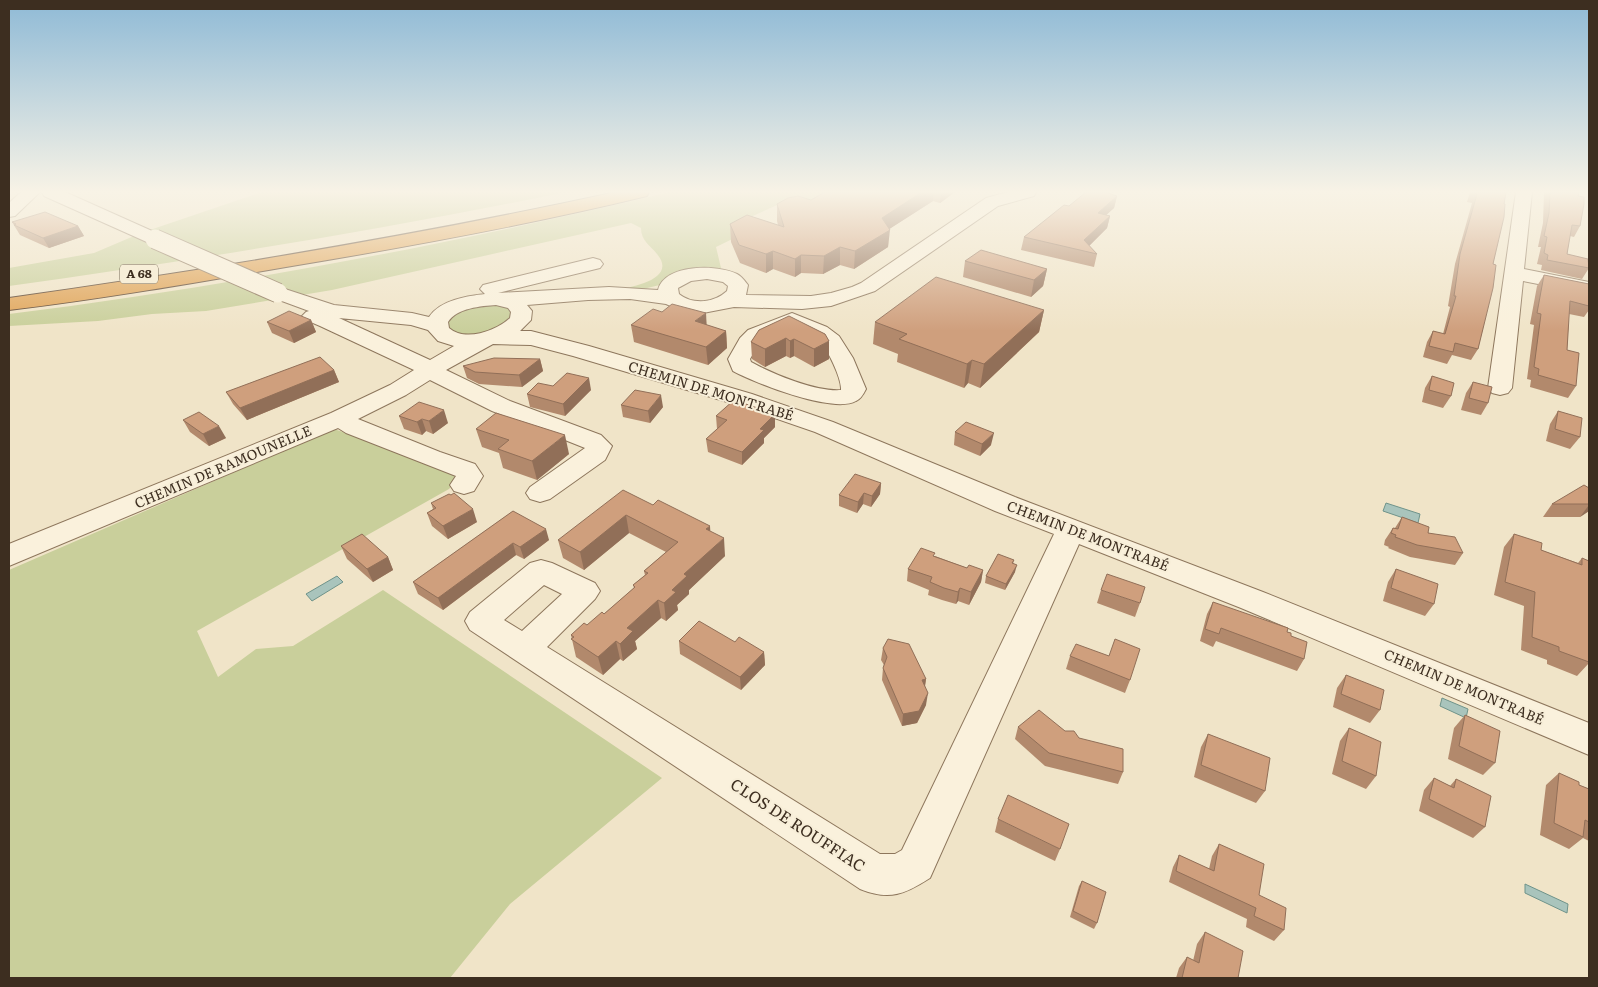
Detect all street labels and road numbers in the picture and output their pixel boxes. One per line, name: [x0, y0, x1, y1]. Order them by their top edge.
road number: A 68: [120, 264, 158, 284]
street label: CHEMIN DE MONTRABÉ: [626, 355, 797, 425]
street label: CHEMIN DE RAMOUNELLE: [131, 420, 314, 513]
street label: CHEMIN DE MONTRABÉ: [1004, 495, 1172, 575]
street label: CHEMIN DE MONTRABÉ: [1381, 643, 1548, 729]
street label: CLOS DE ROUFFIAC: [726, 771, 871, 877]

